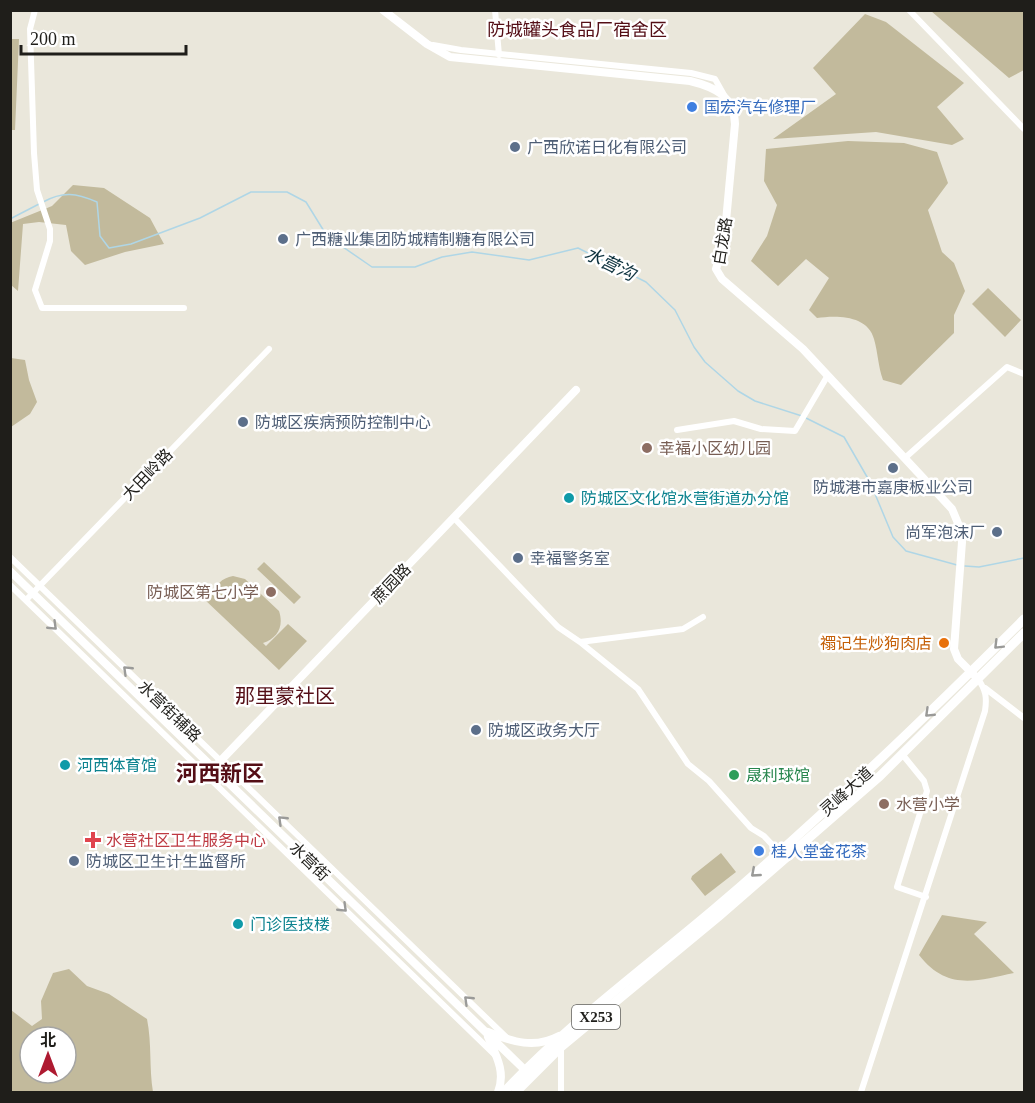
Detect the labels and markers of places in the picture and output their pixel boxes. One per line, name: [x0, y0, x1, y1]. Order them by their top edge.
place label: 国宏汽车修理厂: [704, 99, 816, 116]
marker: 国宏汽车修理厂: [685, 100, 699, 114]
place label: 广西欣诺日化有限公司: [527, 139, 687, 156]
marker: 广西欣诺日化有限公司: [508, 140, 522, 154]
place label: 广西糖业集团防城精制糖有限公司: [295, 231, 535, 248]
marker: 广西糖业集团防城精制糖有限公司: [276, 232, 290, 246]
place label: 防城区疾病预防控制中心: [255, 414, 431, 431]
marker: 防城区疾病预防控制中心: [236, 415, 250, 429]
place label: 幸福小区幼儿园: [659, 440, 771, 457]
marker: 幸福小区幼儿园: [640, 441, 654, 455]
marker: 防城港市嘉庚板业公司: [886, 461, 900, 475]
place label: 防城港市嘉庚板业公司: [813, 479, 973, 496]
place label: 防城区文化馆水营街道办分馆: [581, 490, 789, 507]
marker: 防城区文化馆水营街道办分馆: [562, 491, 576, 505]
place label: 尚军泡沫厂: [905, 524, 985, 541]
marker: 尚军泡沫厂: [990, 525, 1004, 539]
place label: 幸福警务室: [530, 550, 610, 567]
marker: 幸福警务室: [511, 551, 525, 565]
place label: 防城区第七小学: [147, 584, 259, 601]
marker: 防城区第七小学: [264, 585, 278, 599]
place label: 禤记生炒狗肉店: [820, 635, 932, 652]
marker: 禤记生炒狗肉店: [937, 636, 951, 650]
place label: 防城区政务大厅: [488, 722, 600, 739]
marker: 防城区政务大厅: [469, 723, 483, 737]
place label: 河西体育馆: [77, 757, 157, 774]
marker: 河西体育馆: [58, 758, 72, 772]
place label: 晟利球馆: [746, 767, 810, 784]
marker: 晟利球馆: [727, 768, 741, 782]
place label: 水营小学: [896, 796, 960, 813]
marker: 水营小学: [877, 797, 891, 811]
marker: 水营社区卫生服务中心: [84, 831, 102, 849]
place label: 水营社区卫生服务中心: [106, 832, 266, 849]
place label: 桂人堂金花茶: [771, 843, 867, 860]
marker: 桂人堂金花茶: [752, 844, 766, 858]
place label: 防城区卫生计生监督所: [86, 853, 246, 870]
marker: 防城区卫生计生监督所: [67, 854, 81, 868]
place label: 门诊医技楼: [250, 916, 330, 933]
marker: 门诊医技楼: [231, 917, 245, 931]

